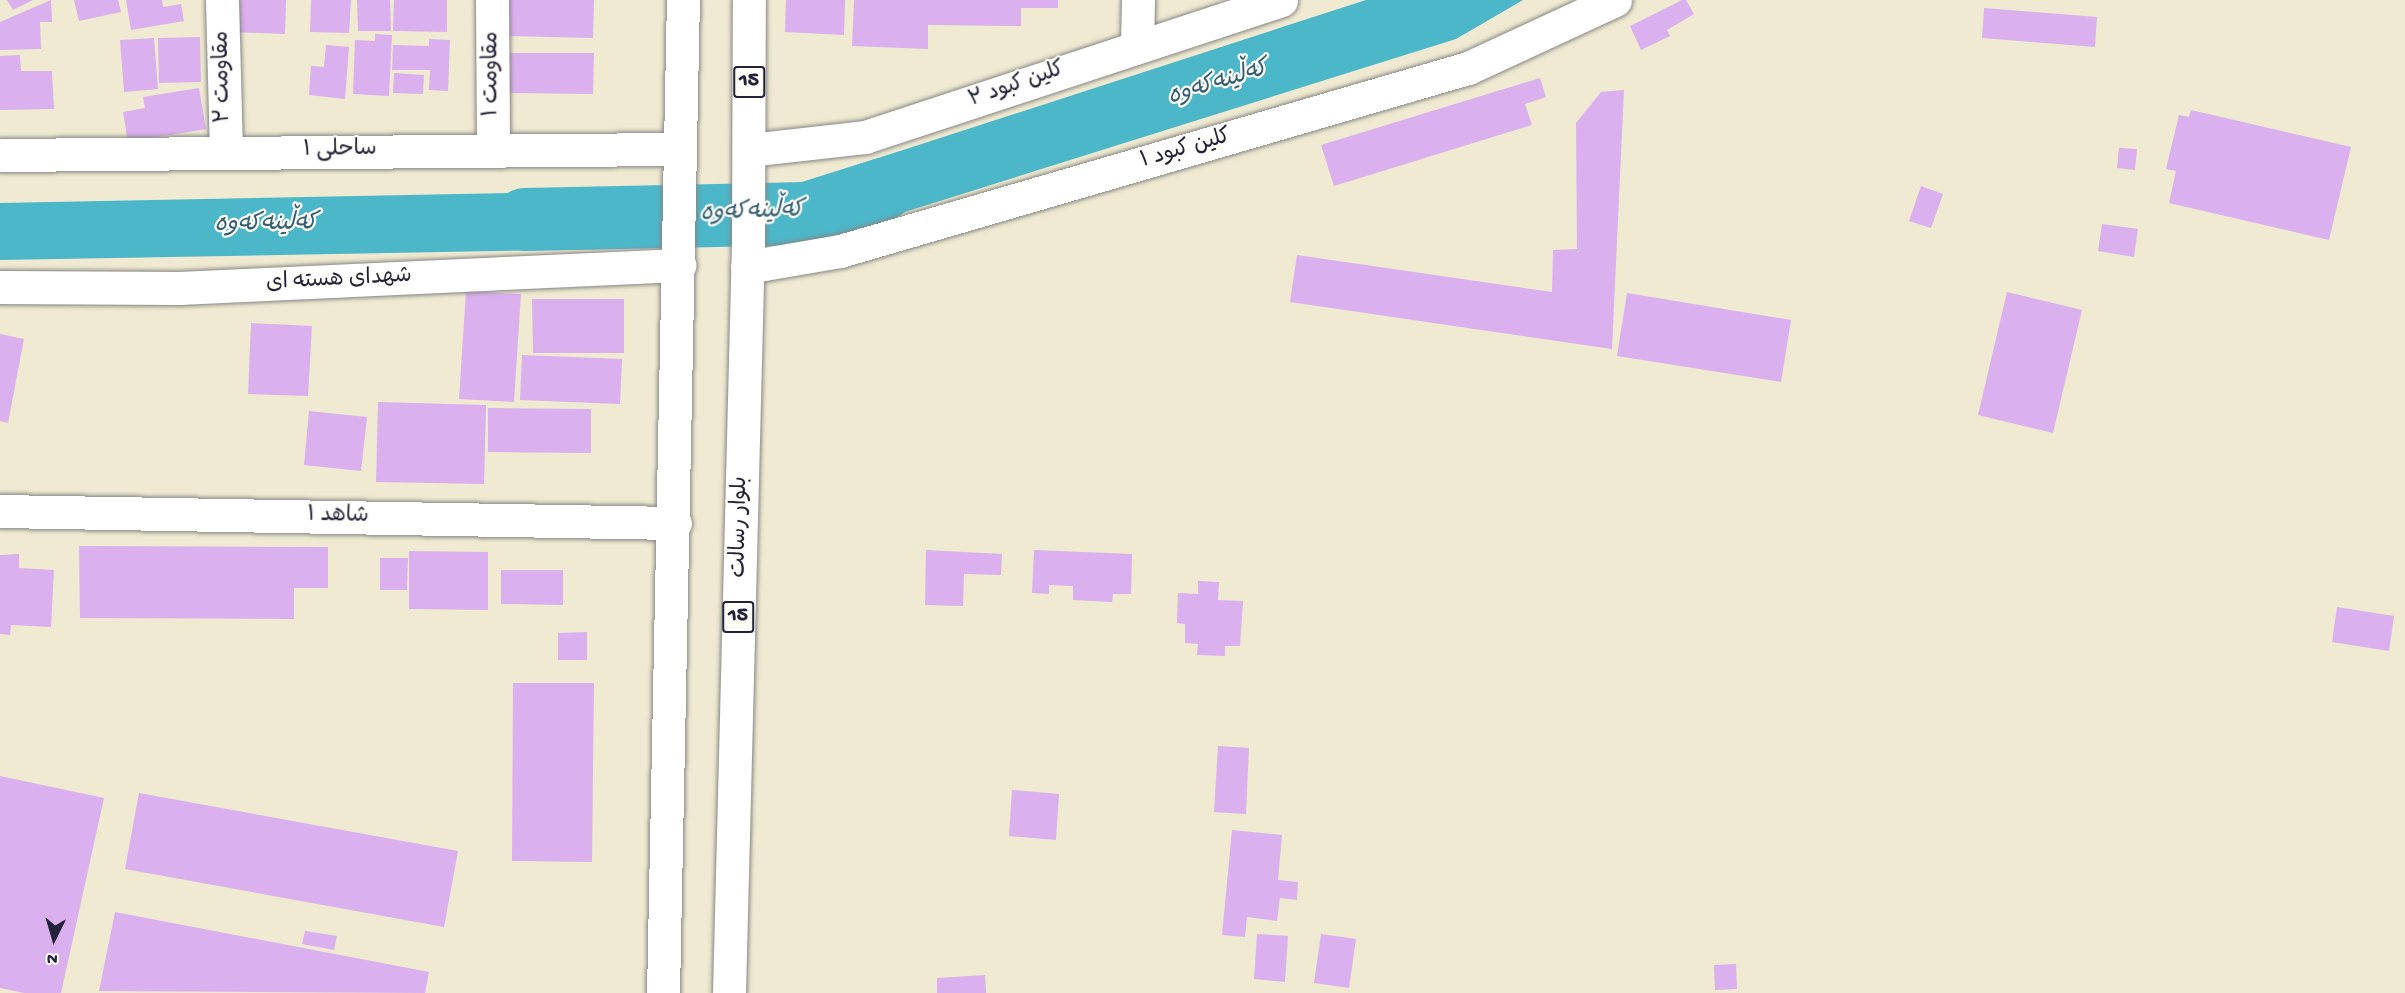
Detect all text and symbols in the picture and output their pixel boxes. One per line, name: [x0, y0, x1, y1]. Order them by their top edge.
street label: مقاومت ۲: [210, 31, 238, 123]
street label: مقاومت ۱: [480, 31, 506, 117]
water label: کەڵینەکەوە: [1164, 55, 1272, 113]
street label: کلین کبود ۲: [966, 57, 1068, 115]
road number: 15: [732, 64, 766, 100]
street label: کلین کبود ۱: [1138, 125, 1234, 175]
street label: ساحلی ۱: [303, 137, 377, 165]
water label: کەڵینەکەوە: [700, 197, 804, 229]
water label: کەڵینەکەوە: [214, 210, 318, 240]
street label: شهدای هسته ای: [265, 264, 413, 298]
street label: بلوار رسالت: [727, 476, 755, 578]
street label: شاهد ۱: [307, 503, 369, 531]
road number: 15: [722, 599, 754, 635]
north arrow: [24, 909, 84, 969]
text: N: [46, 948, 58, 967]

